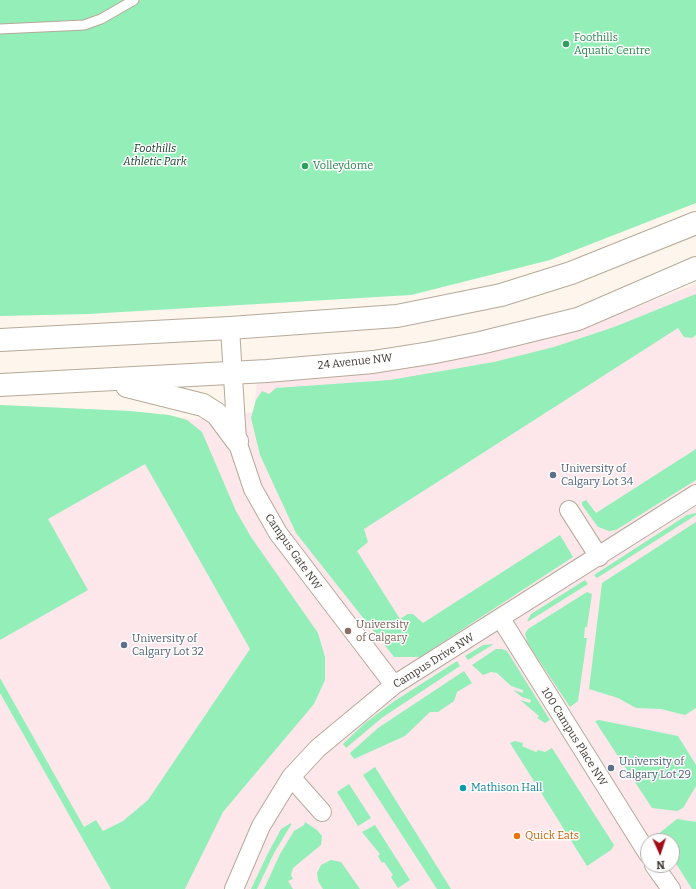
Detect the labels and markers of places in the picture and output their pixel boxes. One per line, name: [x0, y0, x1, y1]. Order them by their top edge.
place label: Foothills Aquatic Centre: [574, 31, 650, 57]
marker: Foothills Aquatic Centre: [561, 39, 571, 49]
place label: Volleydome: [313, 159, 373, 173]
marker: Volleydome: [300, 161, 310, 171]
place label: University of Calgary Lot 34: [561, 462, 633, 488]
marker: University of Calgary Lot 34: [548, 470, 558, 480]
place label: University of Calgary: [356, 618, 409, 644]
marker: University of Calgary: [343, 626, 353, 636]
place label: University of Calgary Lot 32: [132, 632, 204, 658]
marker: University of Calgary Lot 32: [119, 640, 129, 650]
place label: University of Calgary Lot 29: [619, 755, 691, 781]
marker: University of Calgary Lot 29: [606, 763, 616, 773]
place label: Mathison Hall: [471, 781, 542, 795]
marker: Mathison Hall: [458, 783, 468, 793]
place label: Quick Eats: [525, 829, 579, 843]
marker: Quick Eats: [512, 831, 522, 841]

